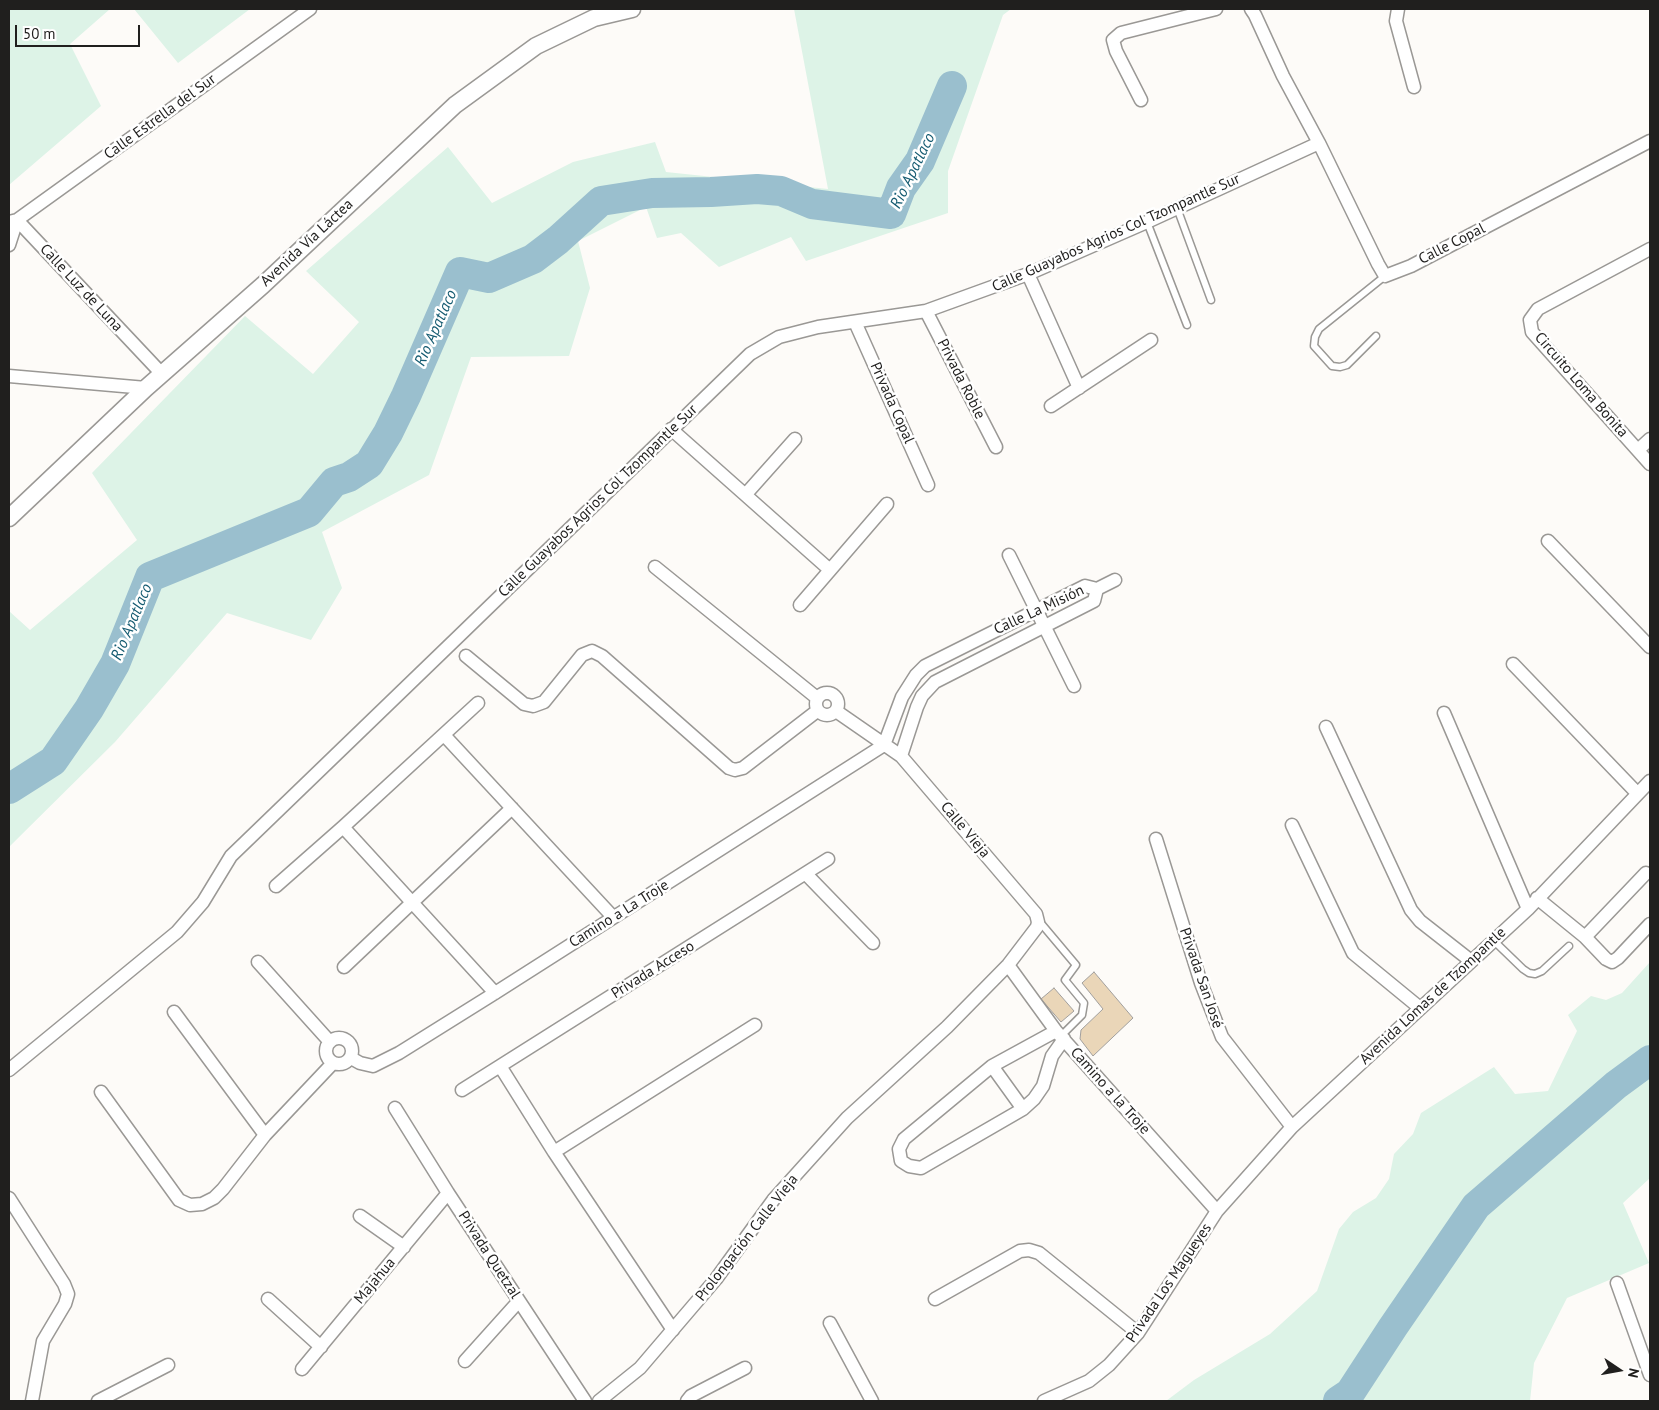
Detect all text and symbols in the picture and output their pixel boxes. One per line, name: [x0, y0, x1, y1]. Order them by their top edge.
scale bar: [18, 15, 142, 47]
text: 50 m: [23, 24, 56, 43]
street label: Calle Estrella del Sur: [101, 70, 219, 164]
water label: Rio Apatlaco: [887, 130, 939, 212]
street label: Calle Guayabos Agrios Col Tzompantle Sur: [989, 170, 1243, 296]
street label: Avenida Vía Láctea: [257, 196, 357, 290]
street label: Calle Copal: [1416, 220, 1488, 268]
street label: Calle Luz de Luna: [36, 240, 126, 336]
water label: Rio Apatlaco: [411, 287, 461, 369]
street label: Circuito Loma Bonita: [1530, 329, 1632, 441]
street label: Privada Roble: [933, 336, 989, 422]
street label: Privada Copal: [866, 360, 918, 446]
street label: Calle Guayabos Agrios Col Tzompantle Sur: [495, 401, 701, 601]
water label: Rio Apatlaco: [107, 581, 157, 663]
street label: Calle La Misión: [991, 581, 1087, 639]
street label: Calle Vieja: [936, 798, 994, 862]
street label: Camino a La Troje: [566, 876, 672, 952]
street label: Avenida Lomas de Tzompantle: [1356, 924, 1510, 1068]
street label: Privada San José: [1175, 925, 1227, 1031]
street label: Privada Acceso: [608, 937, 698, 1003]
street label: Camino a la Troje: [1066, 1044, 1154, 1138]
street label: Prolongación Calle Vieja: [692, 1171, 802, 1305]
street label: Privada Quetzal: [454, 1208, 524, 1302]
street label: Privada Los Magueyes: [1122, 1220, 1216, 1346]
street label: Majahua: [351, 1254, 399, 1308]
north arrow: [1594, 1345, 1644, 1395]
text: N: [1624, 1367, 1643, 1379]

